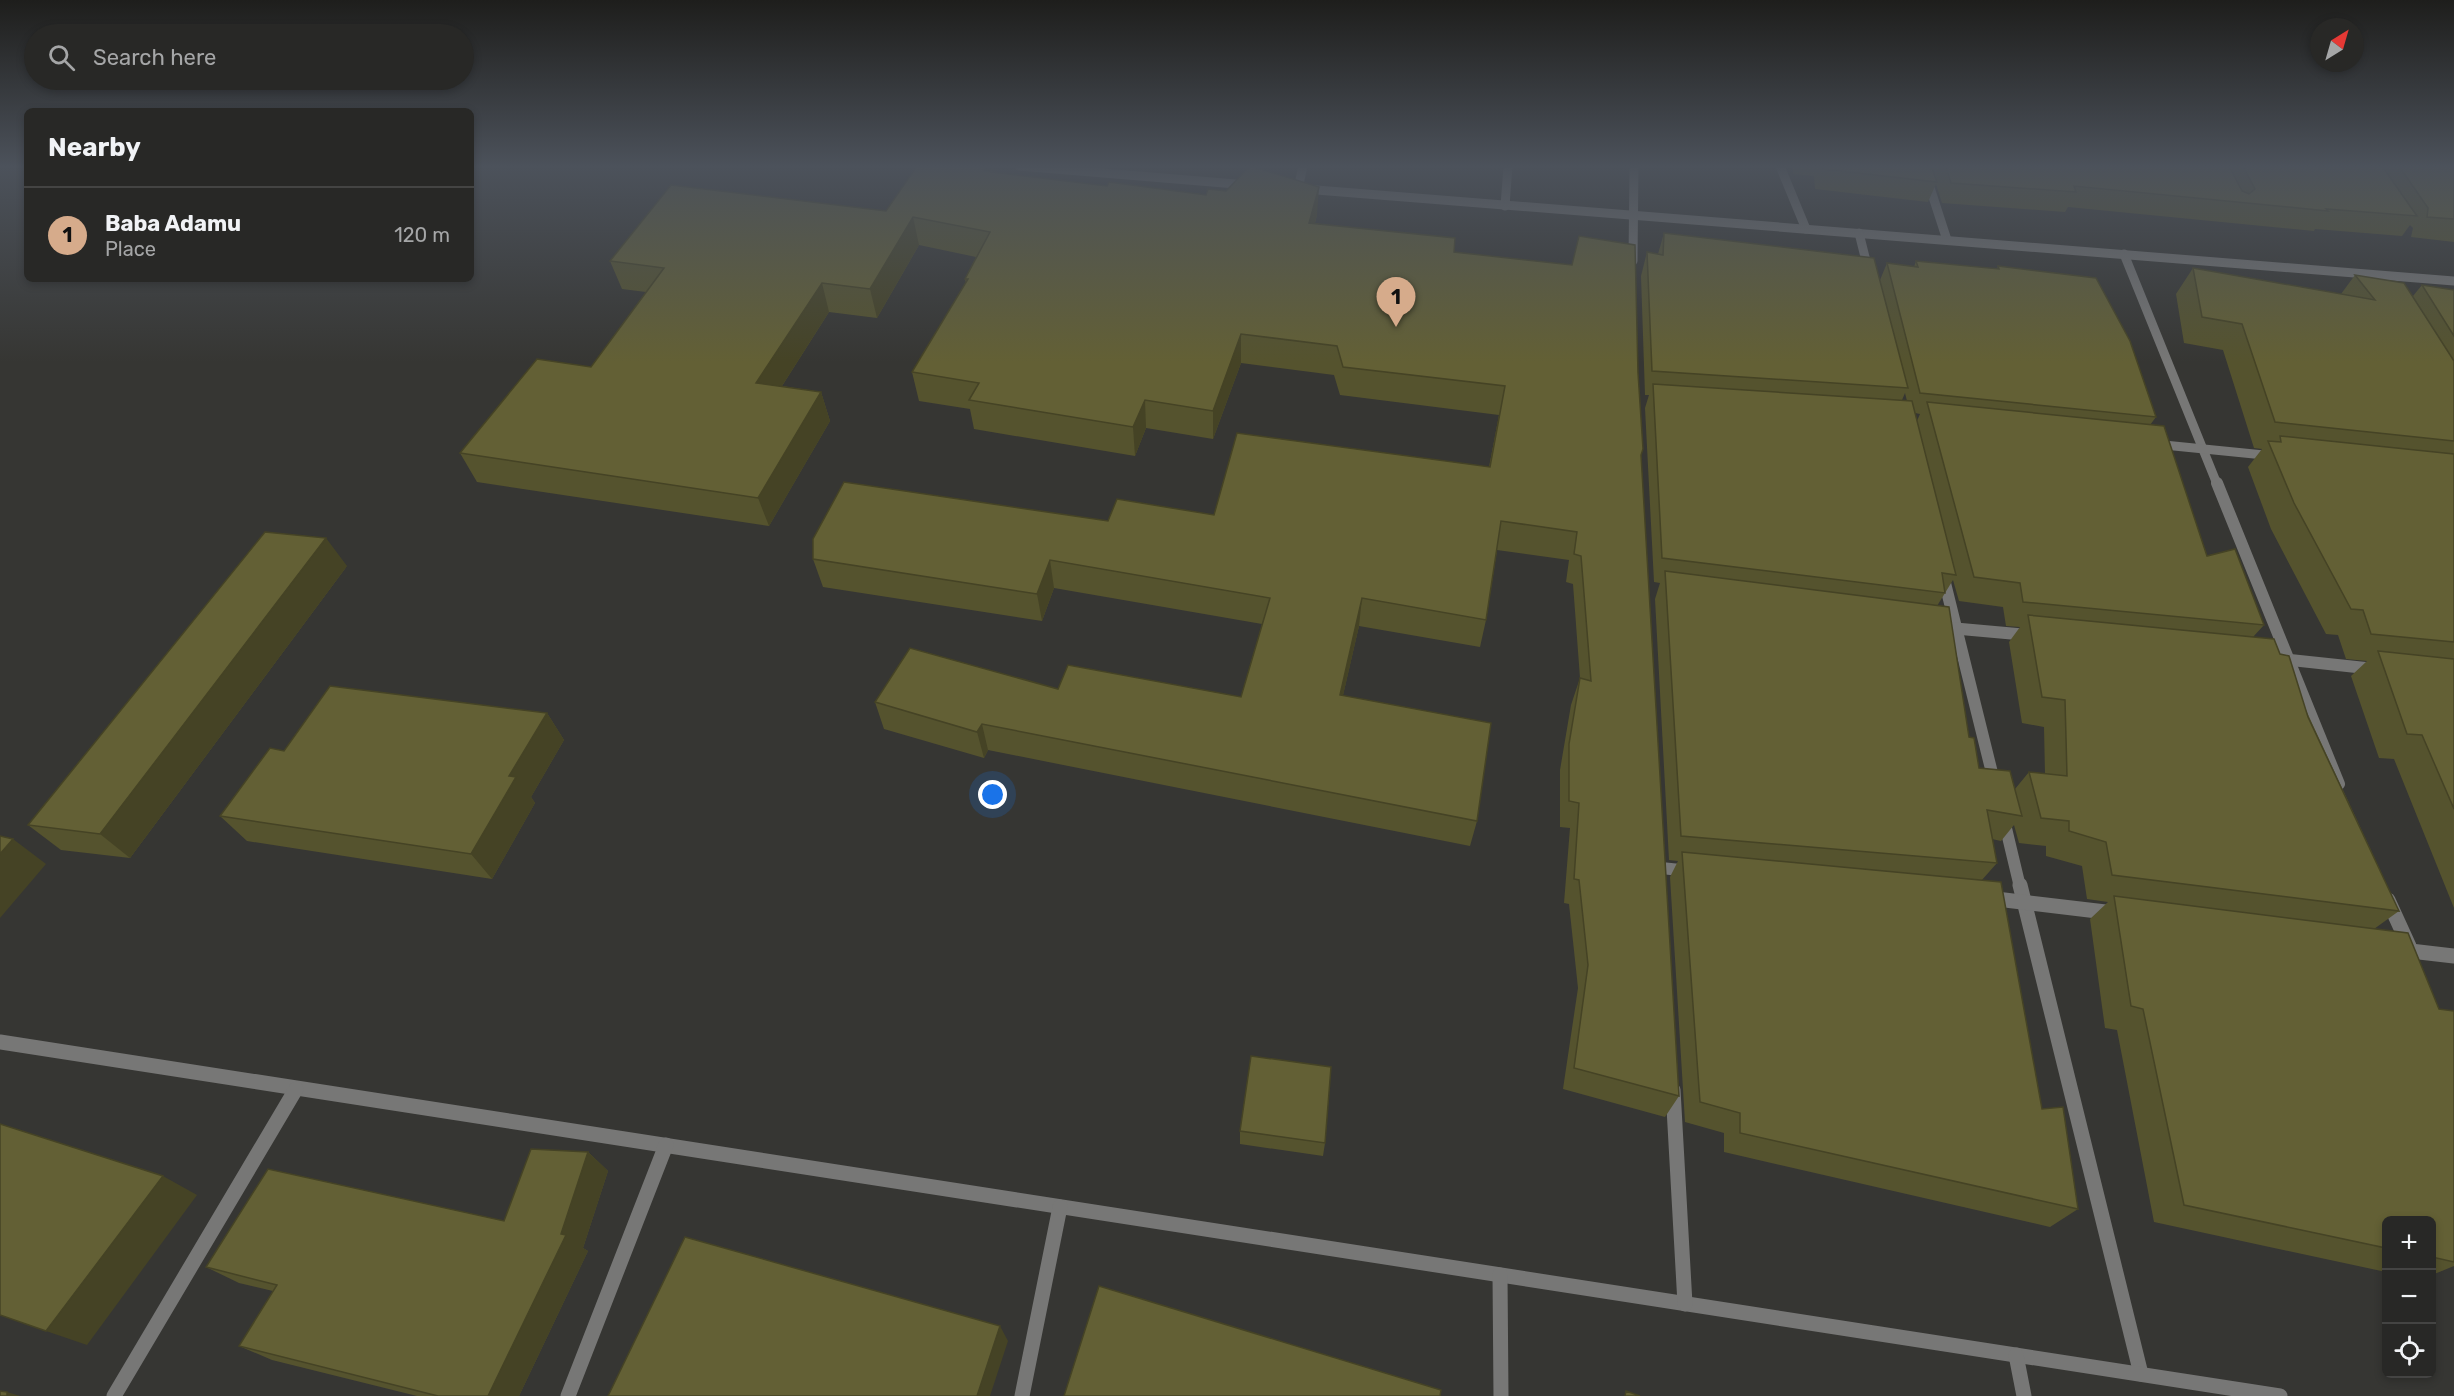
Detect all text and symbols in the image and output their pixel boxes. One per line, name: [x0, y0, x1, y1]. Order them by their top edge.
north arrow: [2310, 18, 2364, 72]
search box: [24, 24, 474, 90]
icon: search: [45, 41, 78, 74]
text: Search here: [93, 44, 216, 71]
text: Nearby: [48, 132, 141, 163]
text: Baba Adamu: [105, 210, 241, 237]
text: 1: [63, 223, 72, 247]
text: 120 m: [394, 223, 450, 247]
text: Place: [105, 237, 156, 261]
pin: 1: [1376, 278, 1416, 327]
your location: [978, 780, 1007, 809]
map controls: [2382, 1216, 2436, 1378]
button: +: [2382, 1216, 2436, 1270]
button: −: [2382, 1270, 2436, 1324]
button: locate: [2382, 1324, 2436, 1378]

